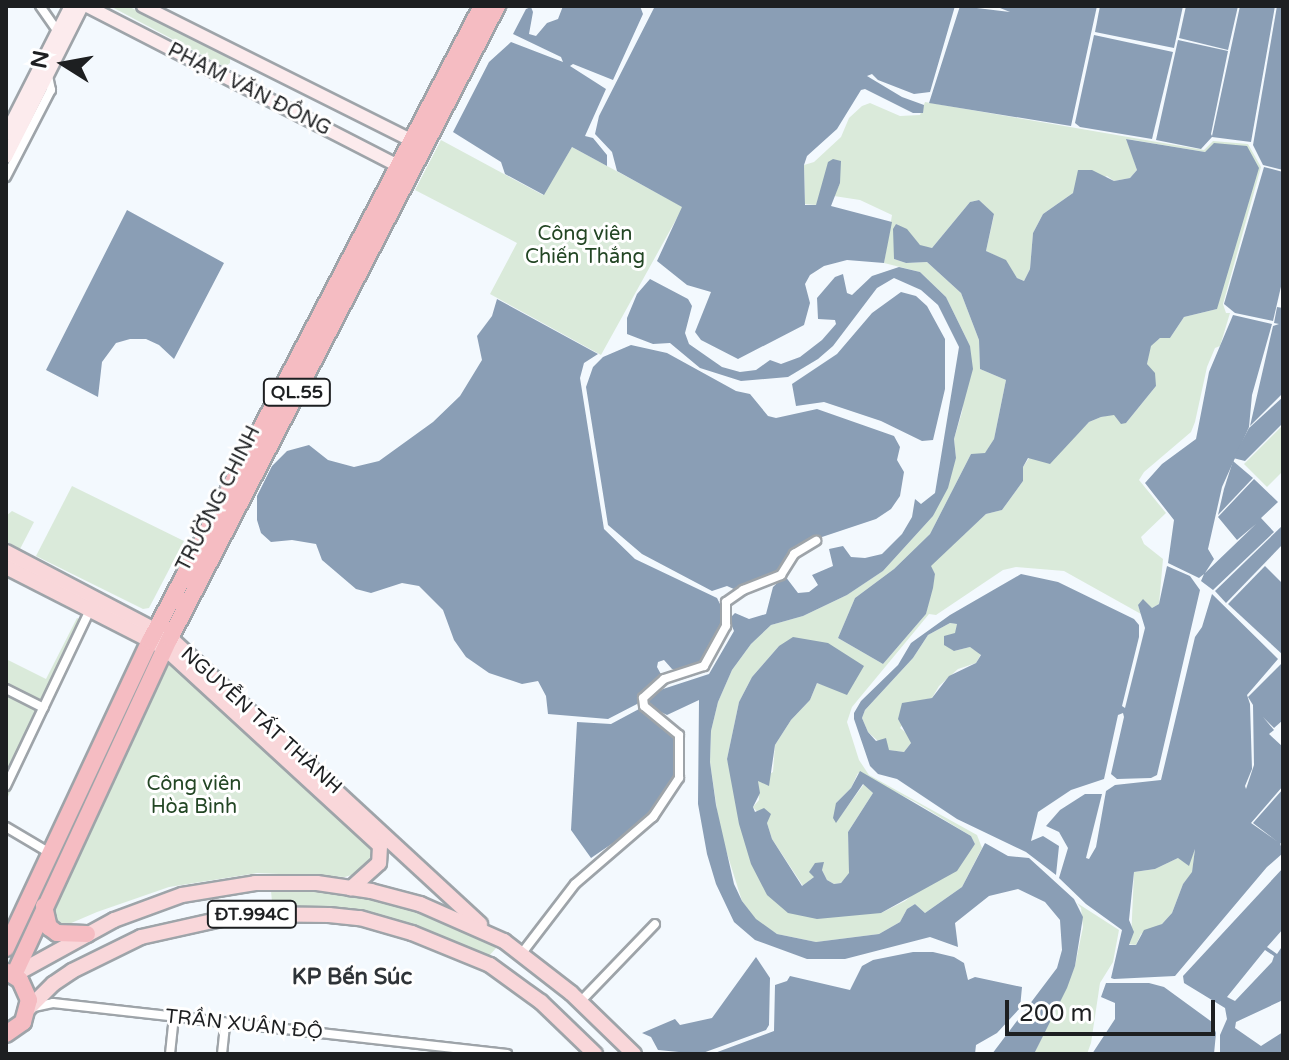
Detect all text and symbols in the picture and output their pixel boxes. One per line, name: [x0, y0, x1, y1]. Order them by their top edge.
north arrow: [24, 24, 104, 104]
street label: PHẠM VĂN ĐỒNG: [163, 39, 335, 141]
text: N: [26, 48, 55, 71]
park label: Công viên Chiến Thắng: [525, 223, 645, 270]
road number: QL.55: [261, 378, 333, 406]
street label: TRƯỜNG CHINH: [172, 422, 266, 576]
street label: NGUYỄN TẤT THÀNH: [175, 642, 347, 800]
park label: Công viên Hòa Bình: [147, 772, 241, 819]
road number: ĐT.994C: [206, 900, 298, 928]
district label: KP Bến Súc: [292, 965, 412, 991]
scale bar: [1009, 984, 1219, 1034]
text: 200 m: [1019, 999, 1093, 1028]
street label: TRẦN XUÂN ĐỘ: [164, 1005, 324, 1045]

